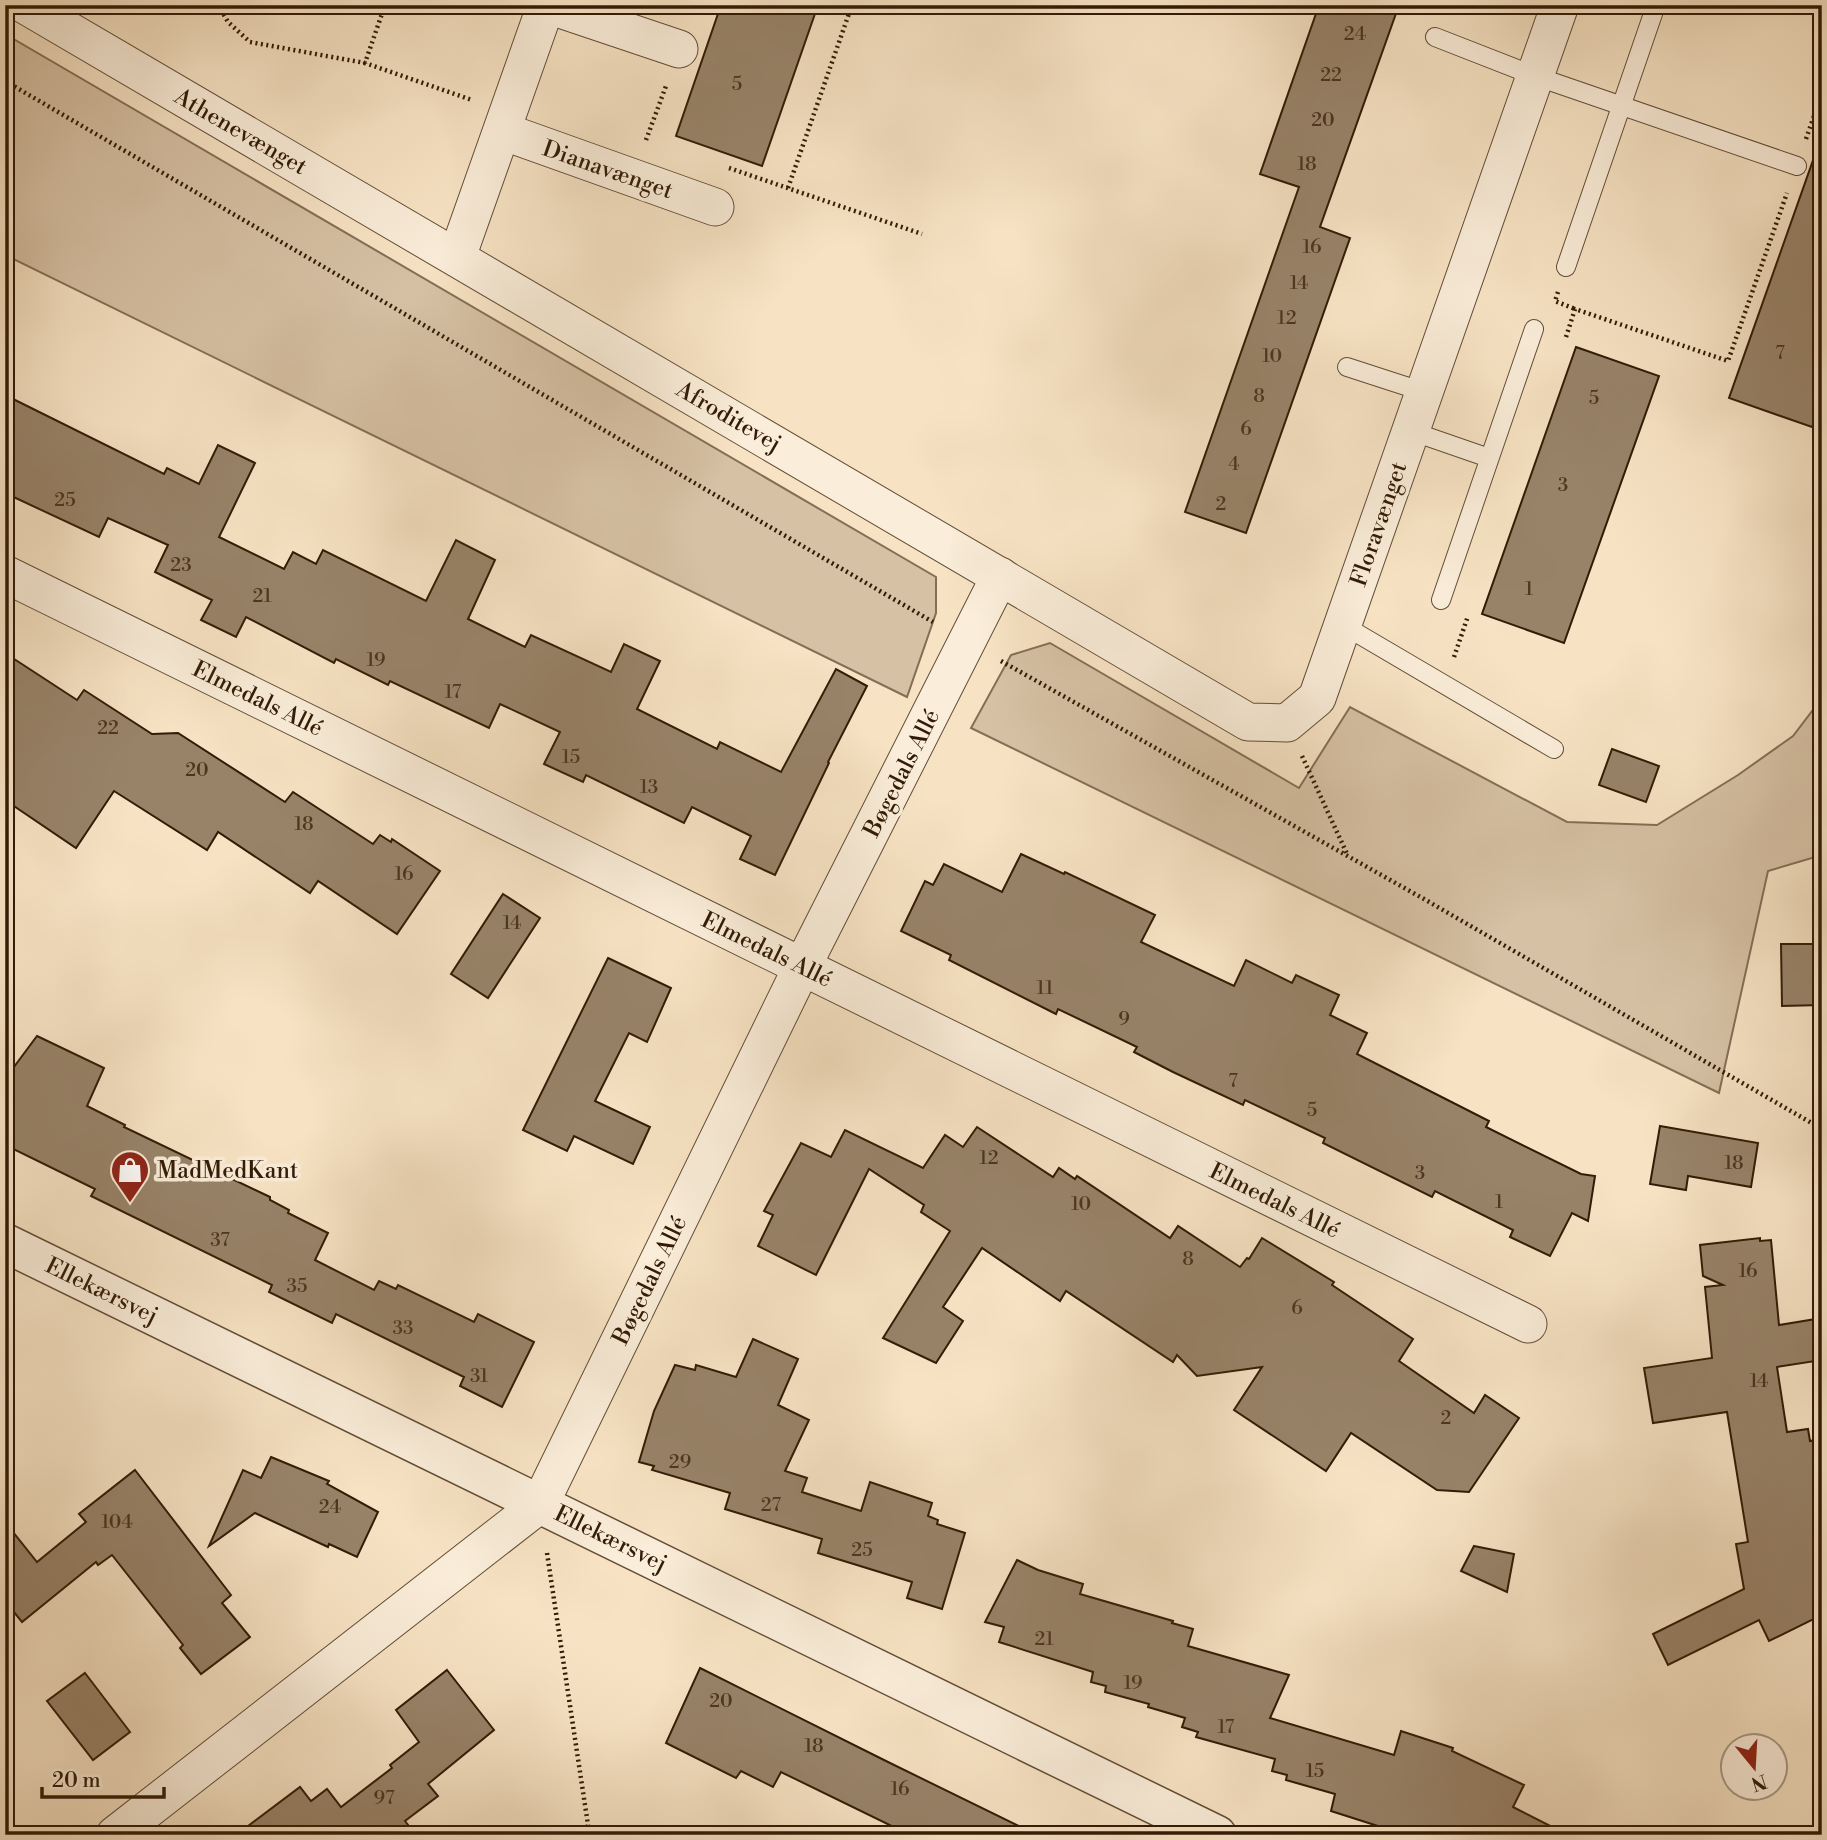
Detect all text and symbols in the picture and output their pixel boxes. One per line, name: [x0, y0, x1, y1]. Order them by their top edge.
house number: 24: [1344, 22, 1366, 46]
house number: 22: [1320, 63, 1342, 87]
house number: 5: [732, 72, 742, 96]
street label: Athenevænget: [168, 82, 312, 181]
house number: 20: [1311, 108, 1335, 132]
street label: Dianavænget: [539, 135, 677, 205]
house number: 18: [1297, 152, 1317, 176]
house number: 16: [1302, 235, 1322, 259]
house number: 14: [1290, 271, 1308, 295]
house number: 12: [1277, 306, 1297, 330]
house number: 7: [1775, 341, 1785, 365]
house number: 10: [1262, 344, 1282, 368]
street label: Afroditevej: [670, 375, 786, 458]
house number: 8: [1253, 384, 1265, 408]
house number: 5: [1589, 386, 1599, 410]
house number: 6: [1240, 417, 1252, 441]
house number: 4: [1228, 452, 1240, 476]
street label: Floravænget: [1345, 458, 1413, 590]
house number: 3: [1558, 473, 1568, 497]
house number: 25: [54, 488, 76, 512]
house number: 2: [1216, 492, 1226, 516]
house number: 23: [170, 553, 192, 577]
house number: 1: [1525, 577, 1533, 601]
house number: 21: [252, 584, 272, 608]
house number: 19: [366, 648, 386, 672]
street label: Elmedals Allé: [188, 655, 327, 743]
house number: 17: [445, 680, 462, 704]
street label: Bøgedals Allé: [857, 705, 946, 843]
house number: 22: [97, 716, 119, 740]
house number: 15: [562, 745, 580, 769]
house number: 20: [185, 758, 209, 782]
house number: 13: [640, 775, 658, 799]
house number: 18: [294, 812, 314, 836]
house number: 16: [394, 862, 414, 886]
street label: Elmedals Allé: [697, 906, 836, 994]
house number: 14: [503, 911, 521, 935]
house number: 11: [1037, 976, 1054, 1000]
house number: 9: [1118, 1007, 1130, 1031]
house number: 7: [1228, 1069, 1238, 1093]
house number: 5: [1307, 1098, 1317, 1122]
house number: 12: [979, 1146, 999, 1170]
shop icon: MadMedKant: [109, 1149, 151, 1204]
house number: 18: [1724, 1151, 1744, 1175]
place label: MadMedKant: [157, 1157, 298, 1185]
street label: Elmedals Allé: [1205, 1157, 1344, 1245]
house number: 3: [1415, 1161, 1425, 1185]
house number: 1: [1495, 1190, 1503, 1214]
house number: 10: [1071, 1192, 1091, 1216]
street label: Bøgedals Allé: [606, 1212, 693, 1350]
house number: 37: [210, 1228, 230, 1252]
house number: 8: [1182, 1247, 1194, 1271]
street label: Ellekærsvej: [41, 1252, 163, 1330]
house number: 16: [1738, 1259, 1758, 1283]
house number: 35: [287, 1274, 307, 1298]
house number: 6: [1291, 1296, 1303, 1320]
house number: 33: [393, 1316, 413, 1340]
house number: 31: [470, 1364, 488, 1388]
house number: 14: [1750, 1369, 1768, 1393]
house number: 2: [1441, 1406, 1451, 1430]
house number: 29: [669, 1450, 691, 1474]
house number: 27: [761, 1493, 782, 1517]
house number: 24: [319, 1495, 341, 1519]
street label: Ellekærsvej: [550, 1500, 672, 1578]
house number: 104: [101, 1510, 133, 1534]
house number: 25: [851, 1538, 873, 1562]
house number: 21: [1034, 1627, 1054, 1651]
house number: 19: [1123, 1671, 1143, 1695]
house number: 20: [709, 1689, 733, 1713]
house number: 17: [1218, 1715, 1235, 1739]
north arrow: [1718, 1731, 1788, 1801]
house number: 18: [804, 1734, 824, 1758]
scale bar: [42, 1756, 164, 1800]
house number: 15: [1306, 1759, 1324, 1783]
text: 20 m: [52, 1768, 101, 1794]
text: N: [1748, 1768, 1770, 1796]
house number: 16: [890, 1777, 910, 1801]
house number: 97: [373, 1786, 395, 1810]

